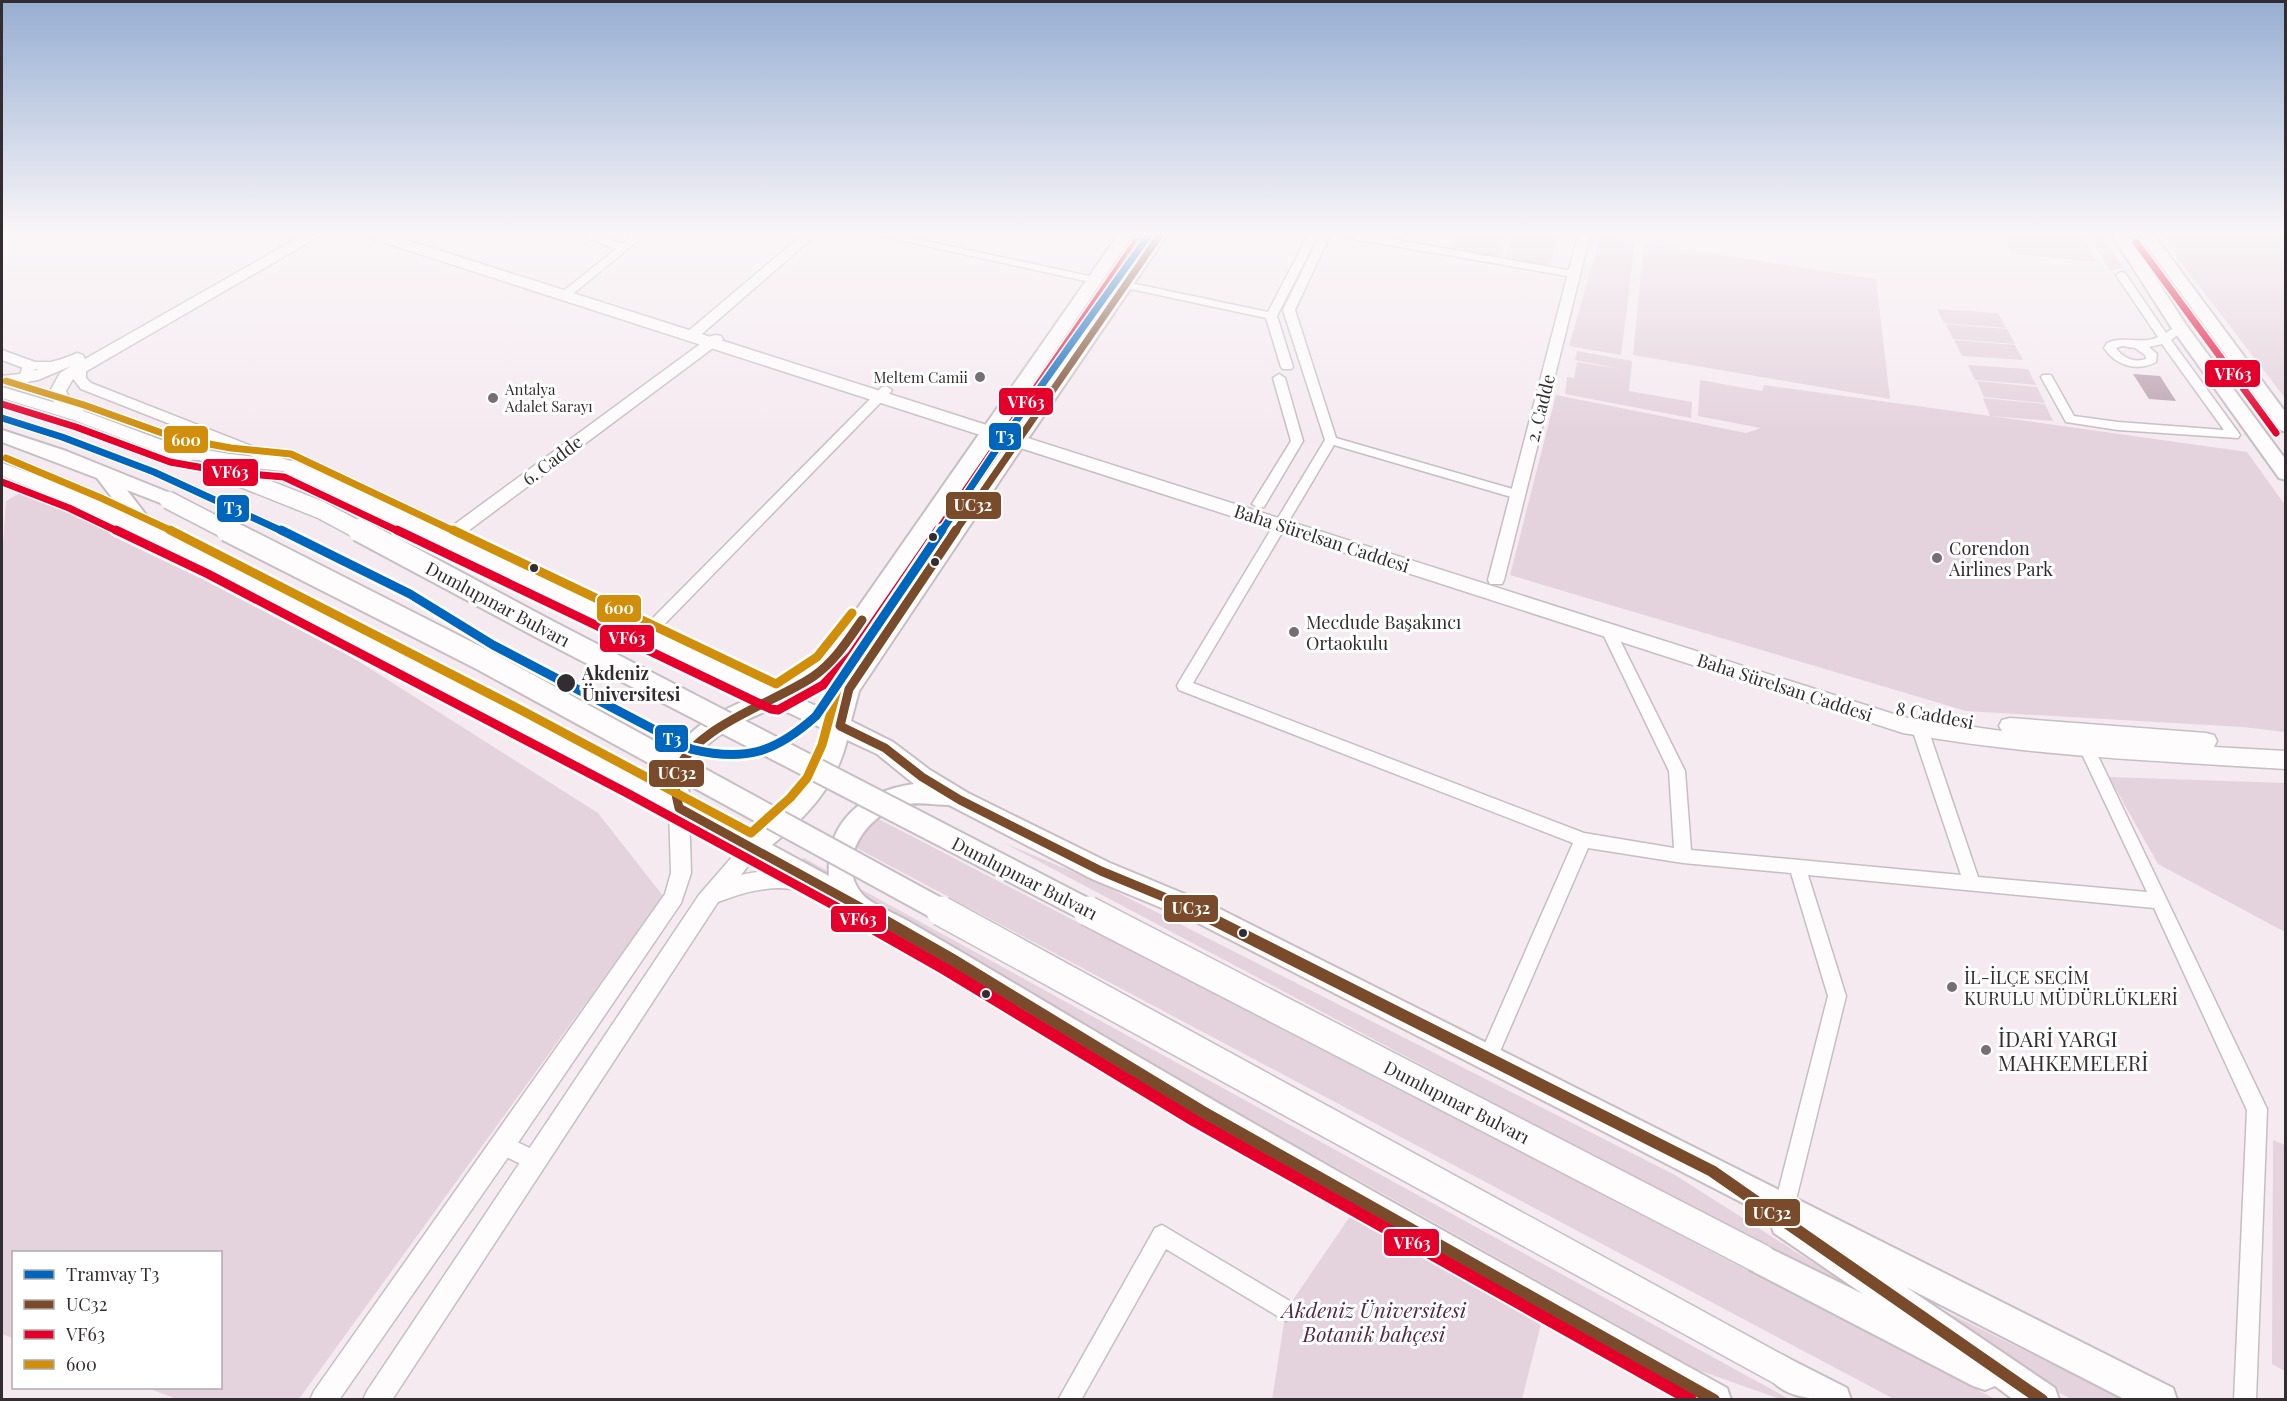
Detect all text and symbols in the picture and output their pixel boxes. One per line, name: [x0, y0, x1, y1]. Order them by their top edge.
line badge: VF63: [2204, 359, 2261, 388]
text: VF63: [2214, 363, 2252, 384]
place label: Meltem Camii: [873, 367, 969, 387]
marker: Meltem Camii: [973, 370, 987, 384]
street label: 2. Cadde: [1520, 372, 1560, 444]
place label: Antalya Adalet Sarayı: [504, 379, 593, 416]
line badge: VF63: [998, 387, 1054, 416]
marker: Antalya Adalet Sarayı: [486, 391, 500, 405]
text: VF63: [1007, 391, 1045, 412]
line badge: T3: [988, 422, 1022, 451]
line badge: 600: [163, 425, 209, 454]
text: T3: [996, 426, 1014, 447]
text: 600: [171, 429, 201, 450]
street label: 6. Cadde: [517, 429, 587, 491]
line badge: VF63: [202, 458, 259, 487]
text: VF63: [211, 461, 249, 482]
line badge: UC32: [945, 491, 1002, 520]
line badge: T3: [216, 494, 250, 523]
text: UC32: [954, 494, 992, 515]
text: T3: [224, 497, 242, 518]
street label: Baha Sürelsan Caddesi: [1231, 498, 1413, 578]
unlabelled marker: [927, 531, 939, 543]
place label: Corendon Airlines Park: [1948, 536, 2053, 581]
marker: Corendon Airlines Park: [1930, 551, 1944, 565]
street label: Dumlupınar Bulvarı: [422, 556, 574, 652]
unlabelled marker: [929, 556, 941, 568]
unlabelled marker: [528, 562, 540, 574]
line badge: 600: [596, 594, 642, 623]
text: 600: [604, 597, 634, 618]
place label: Mecdude Başakıncı Ortaokulu: [1306, 610, 1461, 655]
line badge: VF63: [599, 624, 655, 653]
marker: Mecdude Başakıncı Ortaokulu: [1287, 625, 1301, 639]
text: VF63: [608, 627, 646, 648]
street label: Baha Sürelsan Caddesi: [1694, 647, 1876, 727]
place label: Akdeniz Üniversitesi: [581, 661, 681, 706]
marker: Akdeniz Üniversitesi: [555, 672, 577, 694]
street label: 8 Caddesi: [1894, 696, 1976, 734]
line badge: T3: [654, 724, 689, 753]
text: T3: [663, 728, 681, 749]
line badge: UC32: [648, 759, 705, 788]
text: UC32: [658, 762, 696, 783]
street label: Dumlupınar Bulvarı: [948, 831, 1102, 925]
line badge: UC32: [1163, 894, 1219, 923]
text: UC32: [1172, 897, 1210, 918]
line badge: VF63: [830, 905, 887, 933]
text: VF63: [839, 908, 877, 929]
unlabelled marker: [1237, 927, 1249, 939]
place label: İL-İLÇE SEÇİM KURULU MÜDÜRLÜKLERİ: [1964, 965, 2178, 1010]
marker: İL-İLÇE SEÇİM KURULU MÜDÜRLÜKLERİ: [1945, 980, 1959, 994]
unlabelled marker: [980, 988, 992, 1000]
place label: İDARİ YARGI MAHKEMELERİ: [1998, 1024, 2149, 1076]
marker: İDARİ YARGI MAHKEMELERİ: [1979, 1043, 1993, 1057]
street label: Dumlupınar Bulvarı: [1380, 1055, 1534, 1149]
line badge: UC32: [1744, 1198, 1801, 1227]
text: UC32: [1753, 1202, 1791, 1223]
line badge: VF63: [1383, 1228, 1440, 1257]
text: VF63: [1393, 1232, 1431, 1253]
legend: [12, 1251, 222, 1389]
text: Tramvay T3: [66, 1262, 159, 1286]
text: UC32: [66, 1292, 107, 1316]
park label: Akdeniz Üniversitesi Botanik bahçesi: [1280, 1295, 1467, 1347]
text: VF63: [65, 1322, 105, 1346]
text: 600: [66, 1352, 97, 1376]

